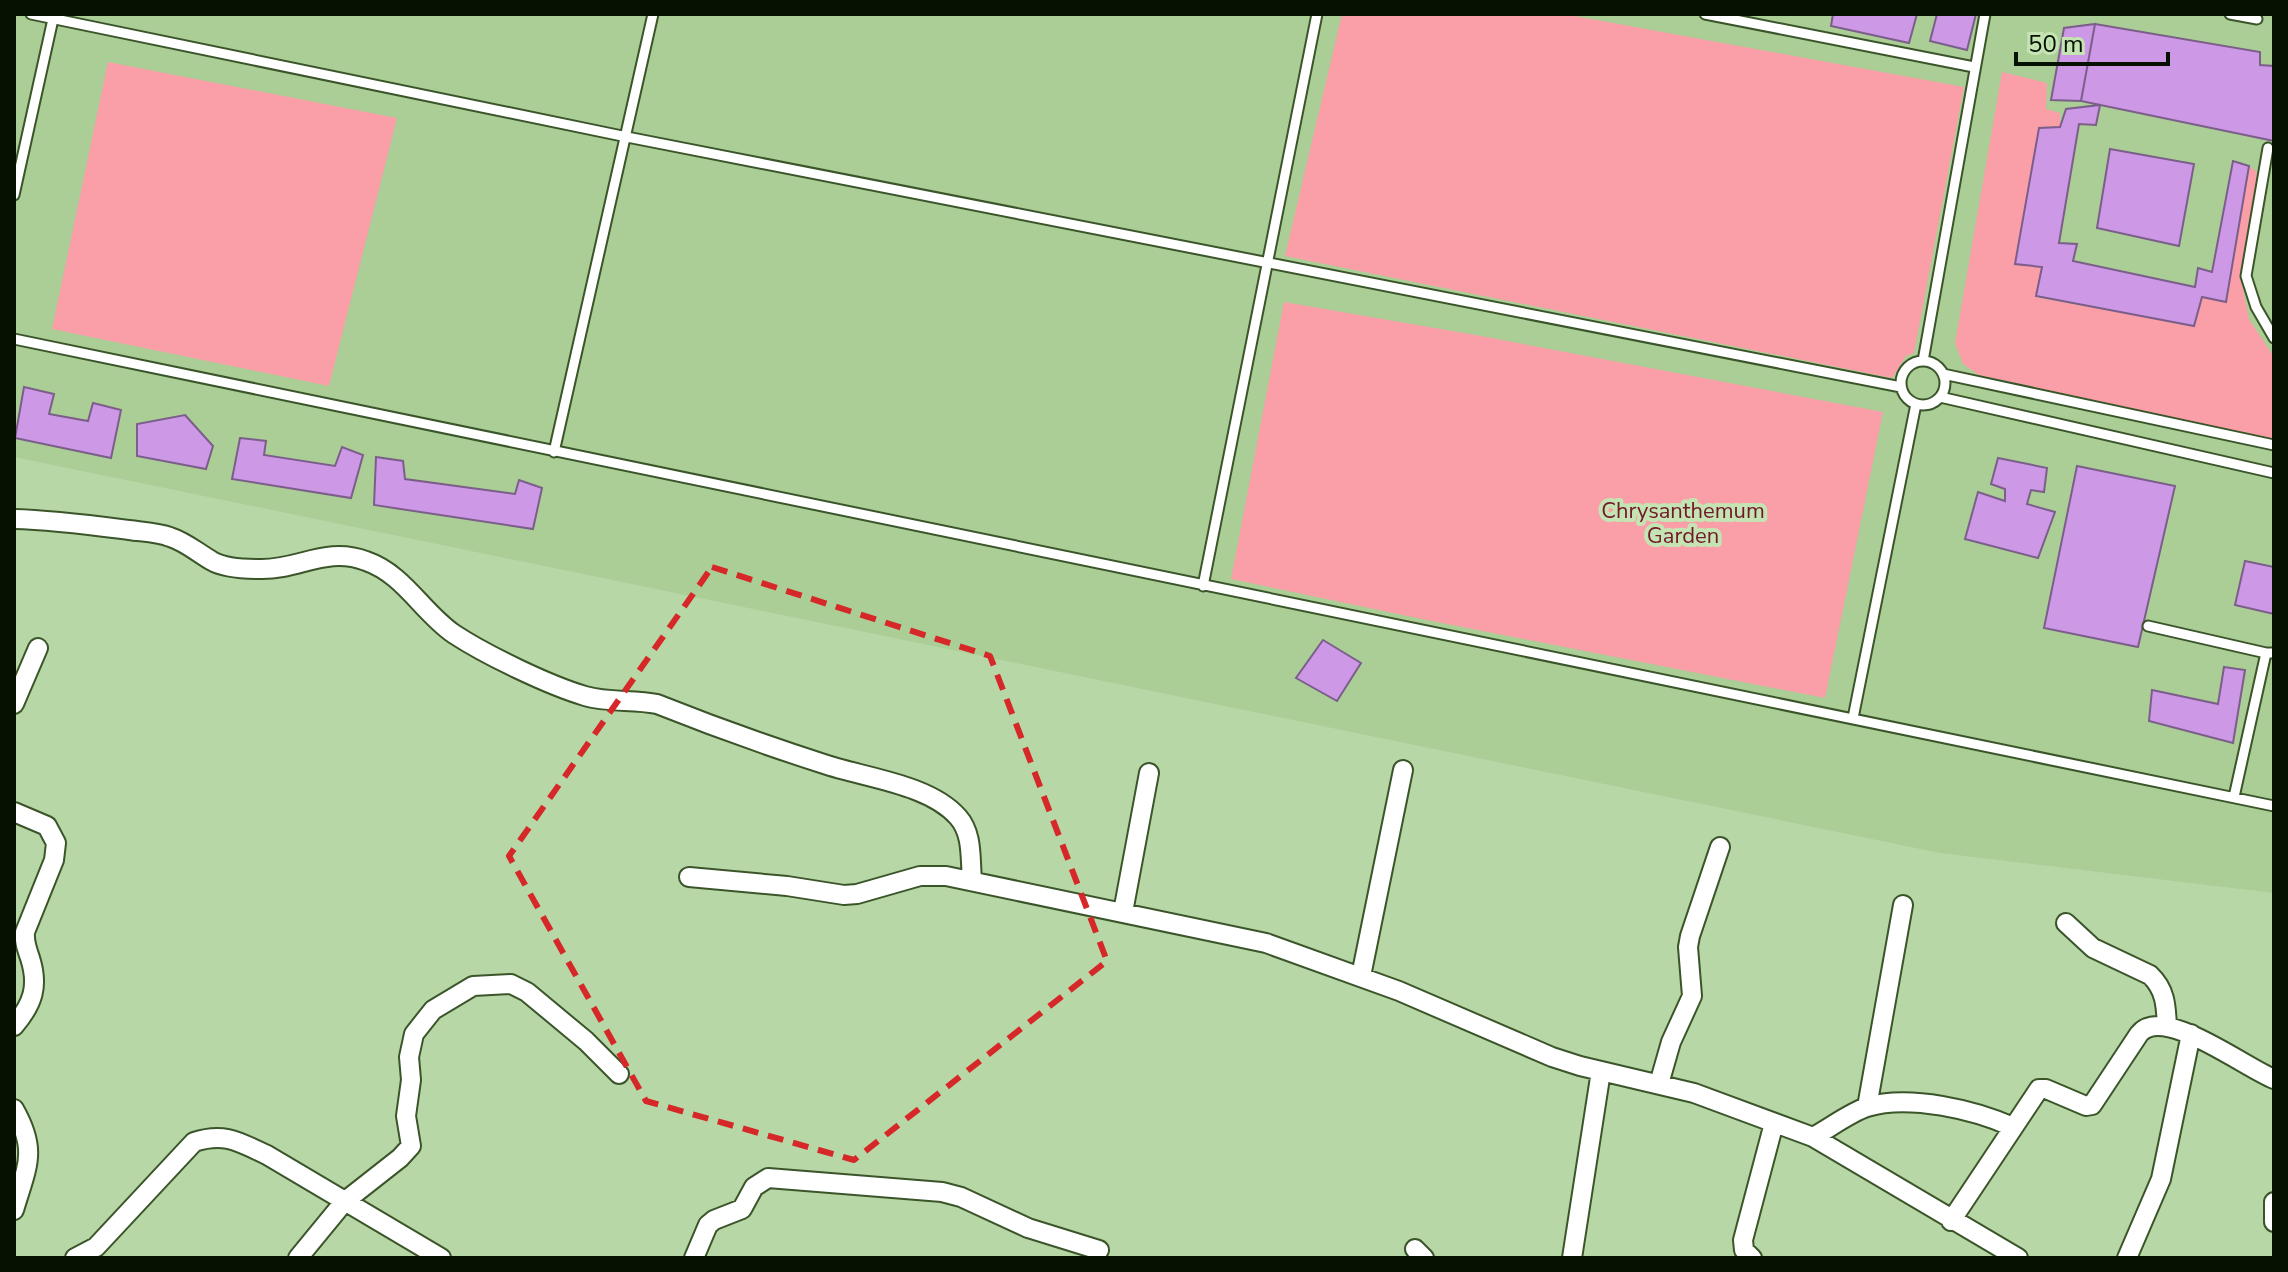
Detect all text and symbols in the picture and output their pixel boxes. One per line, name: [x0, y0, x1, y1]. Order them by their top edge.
scale bar: [2016, 16, 2168, 66]
text: 50 m: [2028, 28, 2084, 60]
park label: Chrysanthemum Garden: [1601, 496, 1765, 551]

